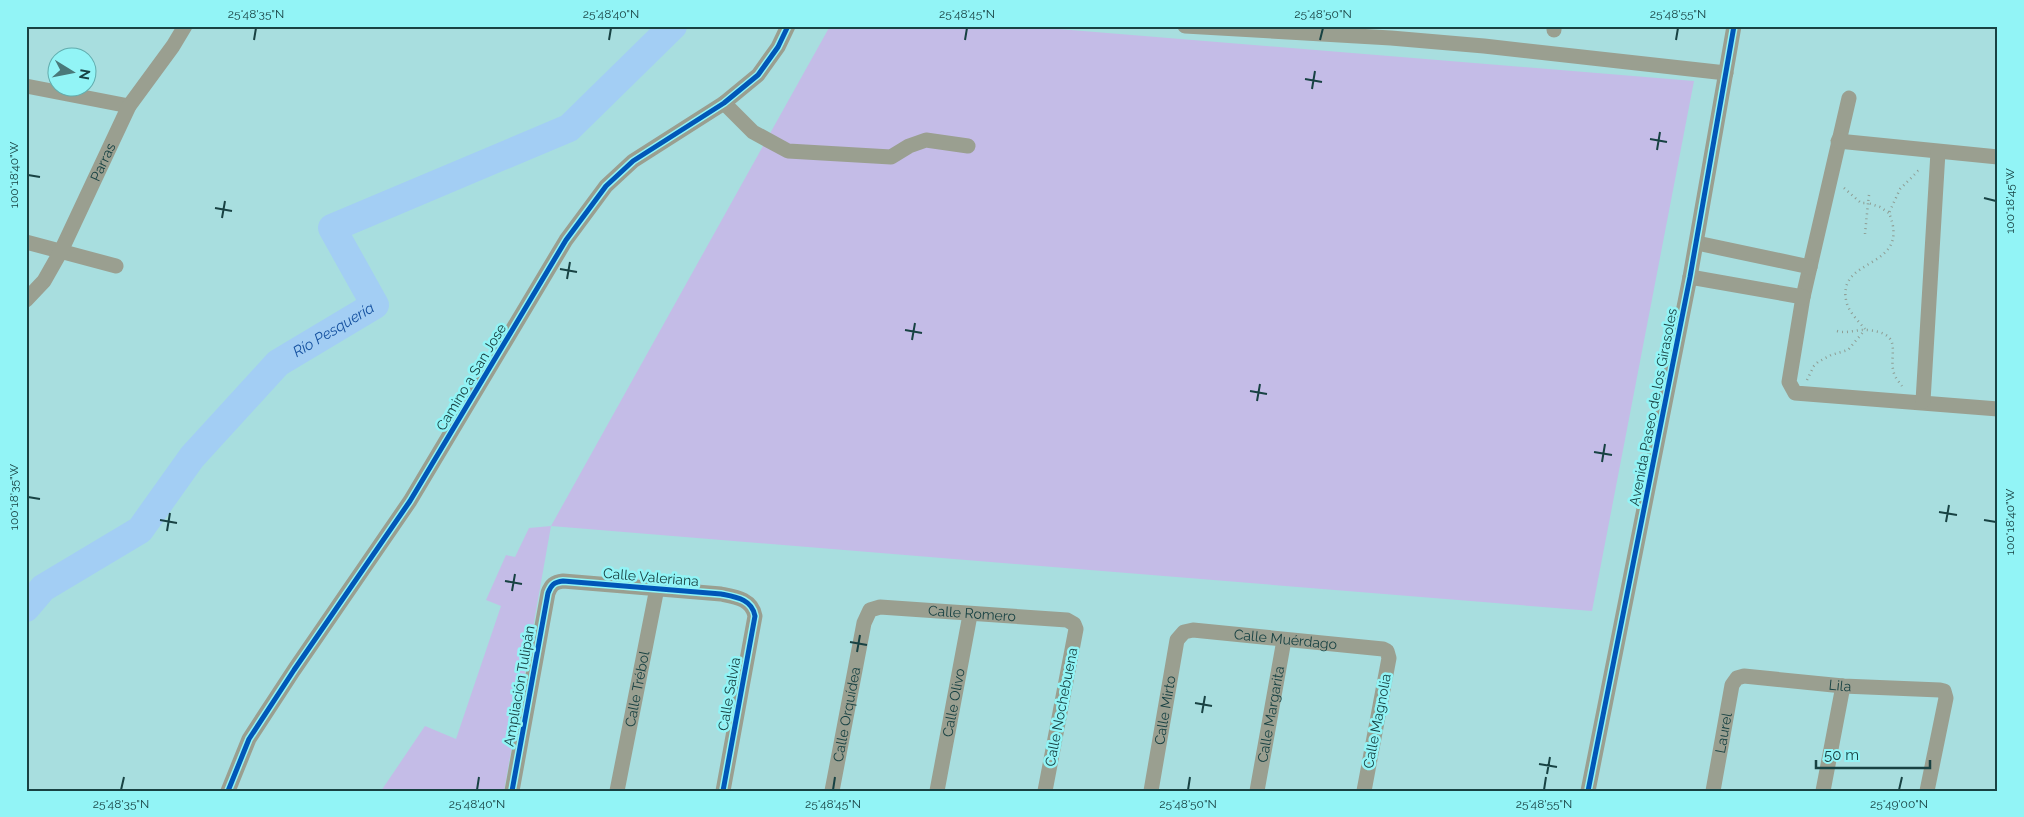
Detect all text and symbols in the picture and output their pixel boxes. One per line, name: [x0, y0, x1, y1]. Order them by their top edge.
text: 25°48'35"N: [228, 7, 284, 21]
text: 25°48'40"N: [583, 7, 639, 21]
text: 25°48'45"N: [939, 7, 995, 21]
text: 25°48'50"N: [1294, 7, 1352, 21]
text: 25°48'55"N: [1650, 7, 1706, 21]
north arrow: [48, 48, 98, 98]
text: N: [76, 68, 94, 81]
street label: Parras: [87, 140, 119, 184]
text: 100°18'40"W: [7, 141, 21, 208]
text: 100°18'45"W: [2003, 168, 2017, 234]
water label: Río Pesquería: [290, 299, 378, 361]
street label: Avenida Paseo de los Girasoles: [1626, 307, 1680, 507]
street label: Camino a San Jose: [433, 321, 509, 433]
text: 100°18'35"W: [7, 463, 21, 530]
text: 100°18'40"W: [2003, 488, 2017, 555]
street label: Calle Valeriana: [602, 565, 700, 589]
street label: Calle Romero: [928, 602, 1016, 624]
street label: Ampliación Tulipán: [500, 624, 538, 748]
street label: Calle Muérdago: [1233, 626, 1338, 652]
street label: Calle Nochebuena: [1042, 646, 1080, 768]
street label: Calle Trébol: [622, 649, 652, 728]
street label: Calle Salvia: [715, 656, 743, 732]
street label: Calle Orquídea: [830, 665, 863, 763]
street label: Calle Margarita: [1254, 665, 1287, 764]
street label: Calle Olivo: [939, 667, 968, 738]
street label: Calle Magnolia: [1360, 672, 1394, 770]
street label: Calle Mirto: [1151, 674, 1179, 746]
street label: Lila: [1828, 677, 1852, 694]
street label: Laurel: [1712, 711, 1735, 754]
scale bar: [1816, 737, 1930, 769]
text: 50 m: [1824, 746, 1859, 764]
text: 25°48'35"N: [93, 797, 149, 811]
text: 25°48'40"N: [449, 797, 505, 811]
text: 25°48'45"N: [805, 797, 861, 811]
text: 25°48'50"N: [1159, 797, 1217, 811]
text: 25°48'55"N: [1516, 797, 1572, 811]
text: 25°49'00"N: [1870, 797, 1928, 811]

